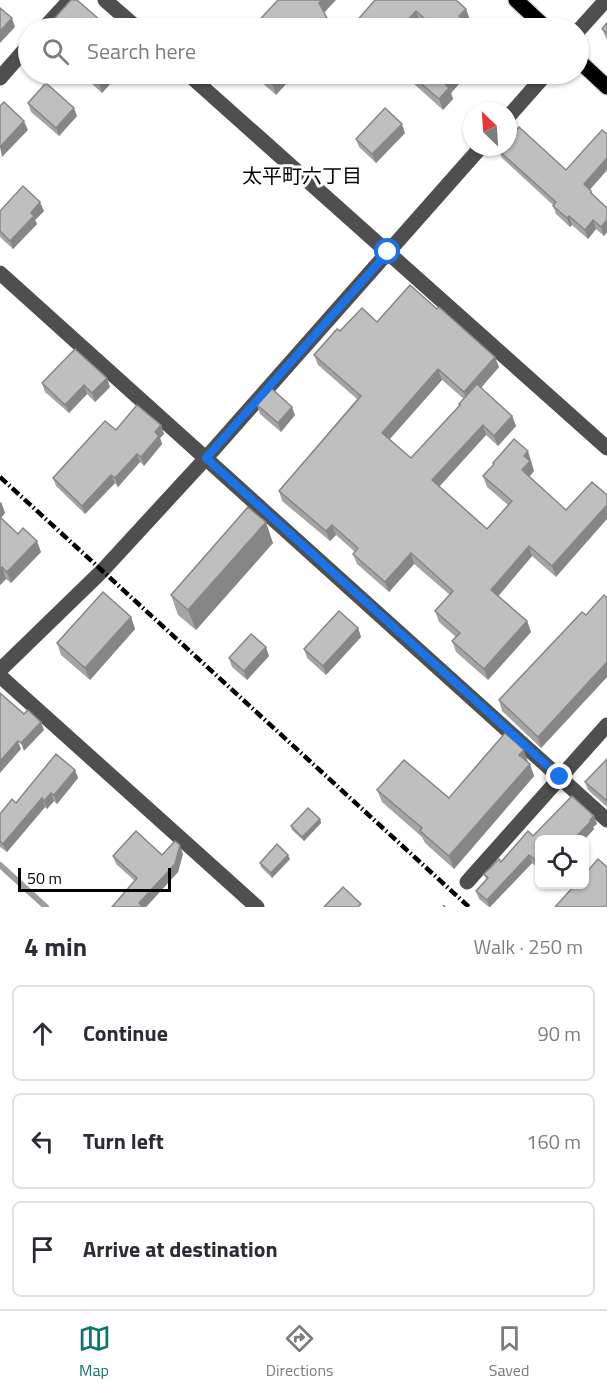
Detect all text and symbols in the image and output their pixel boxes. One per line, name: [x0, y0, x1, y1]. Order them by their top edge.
search box: [18, 18, 589, 84]
text: Search here: [87, 34, 196, 68]
icon: search: [39, 35, 72, 68]
north arrow: [463, 102, 517, 156]
district label: 太平町六丁目: [242, 160, 362, 191]
route start: [374, 238, 400, 264]
route end: [546, 763, 572, 789]
map controls: [535, 835, 589, 889]
button: locate: [535, 835, 589, 889]
scale bar: [18, 865, 171, 892]
text: 50 m: [27, 866, 62, 890]
text: 4 min: [24, 927, 87, 966]
text: Walk · 250 m: [474, 931, 583, 962]
text: Continue: [83, 1016, 168, 1050]
icon: ahead: [26, 1017, 59, 1050]
text: 90 m: [537, 1018, 581, 1049]
text: Turn left: [83, 1124, 164, 1158]
icon: left: [26, 1125, 59, 1158]
text: 160 m: [526, 1126, 581, 1157]
text: Arrive at destination: [83, 1232, 278, 1266]
icon: arrive: [26, 1233, 59, 1266]
tab: Map: [78, 1322, 111, 1382]
tab: Directions: [266, 1322, 334, 1382]
tab: Saved: [489, 1322, 529, 1382]

